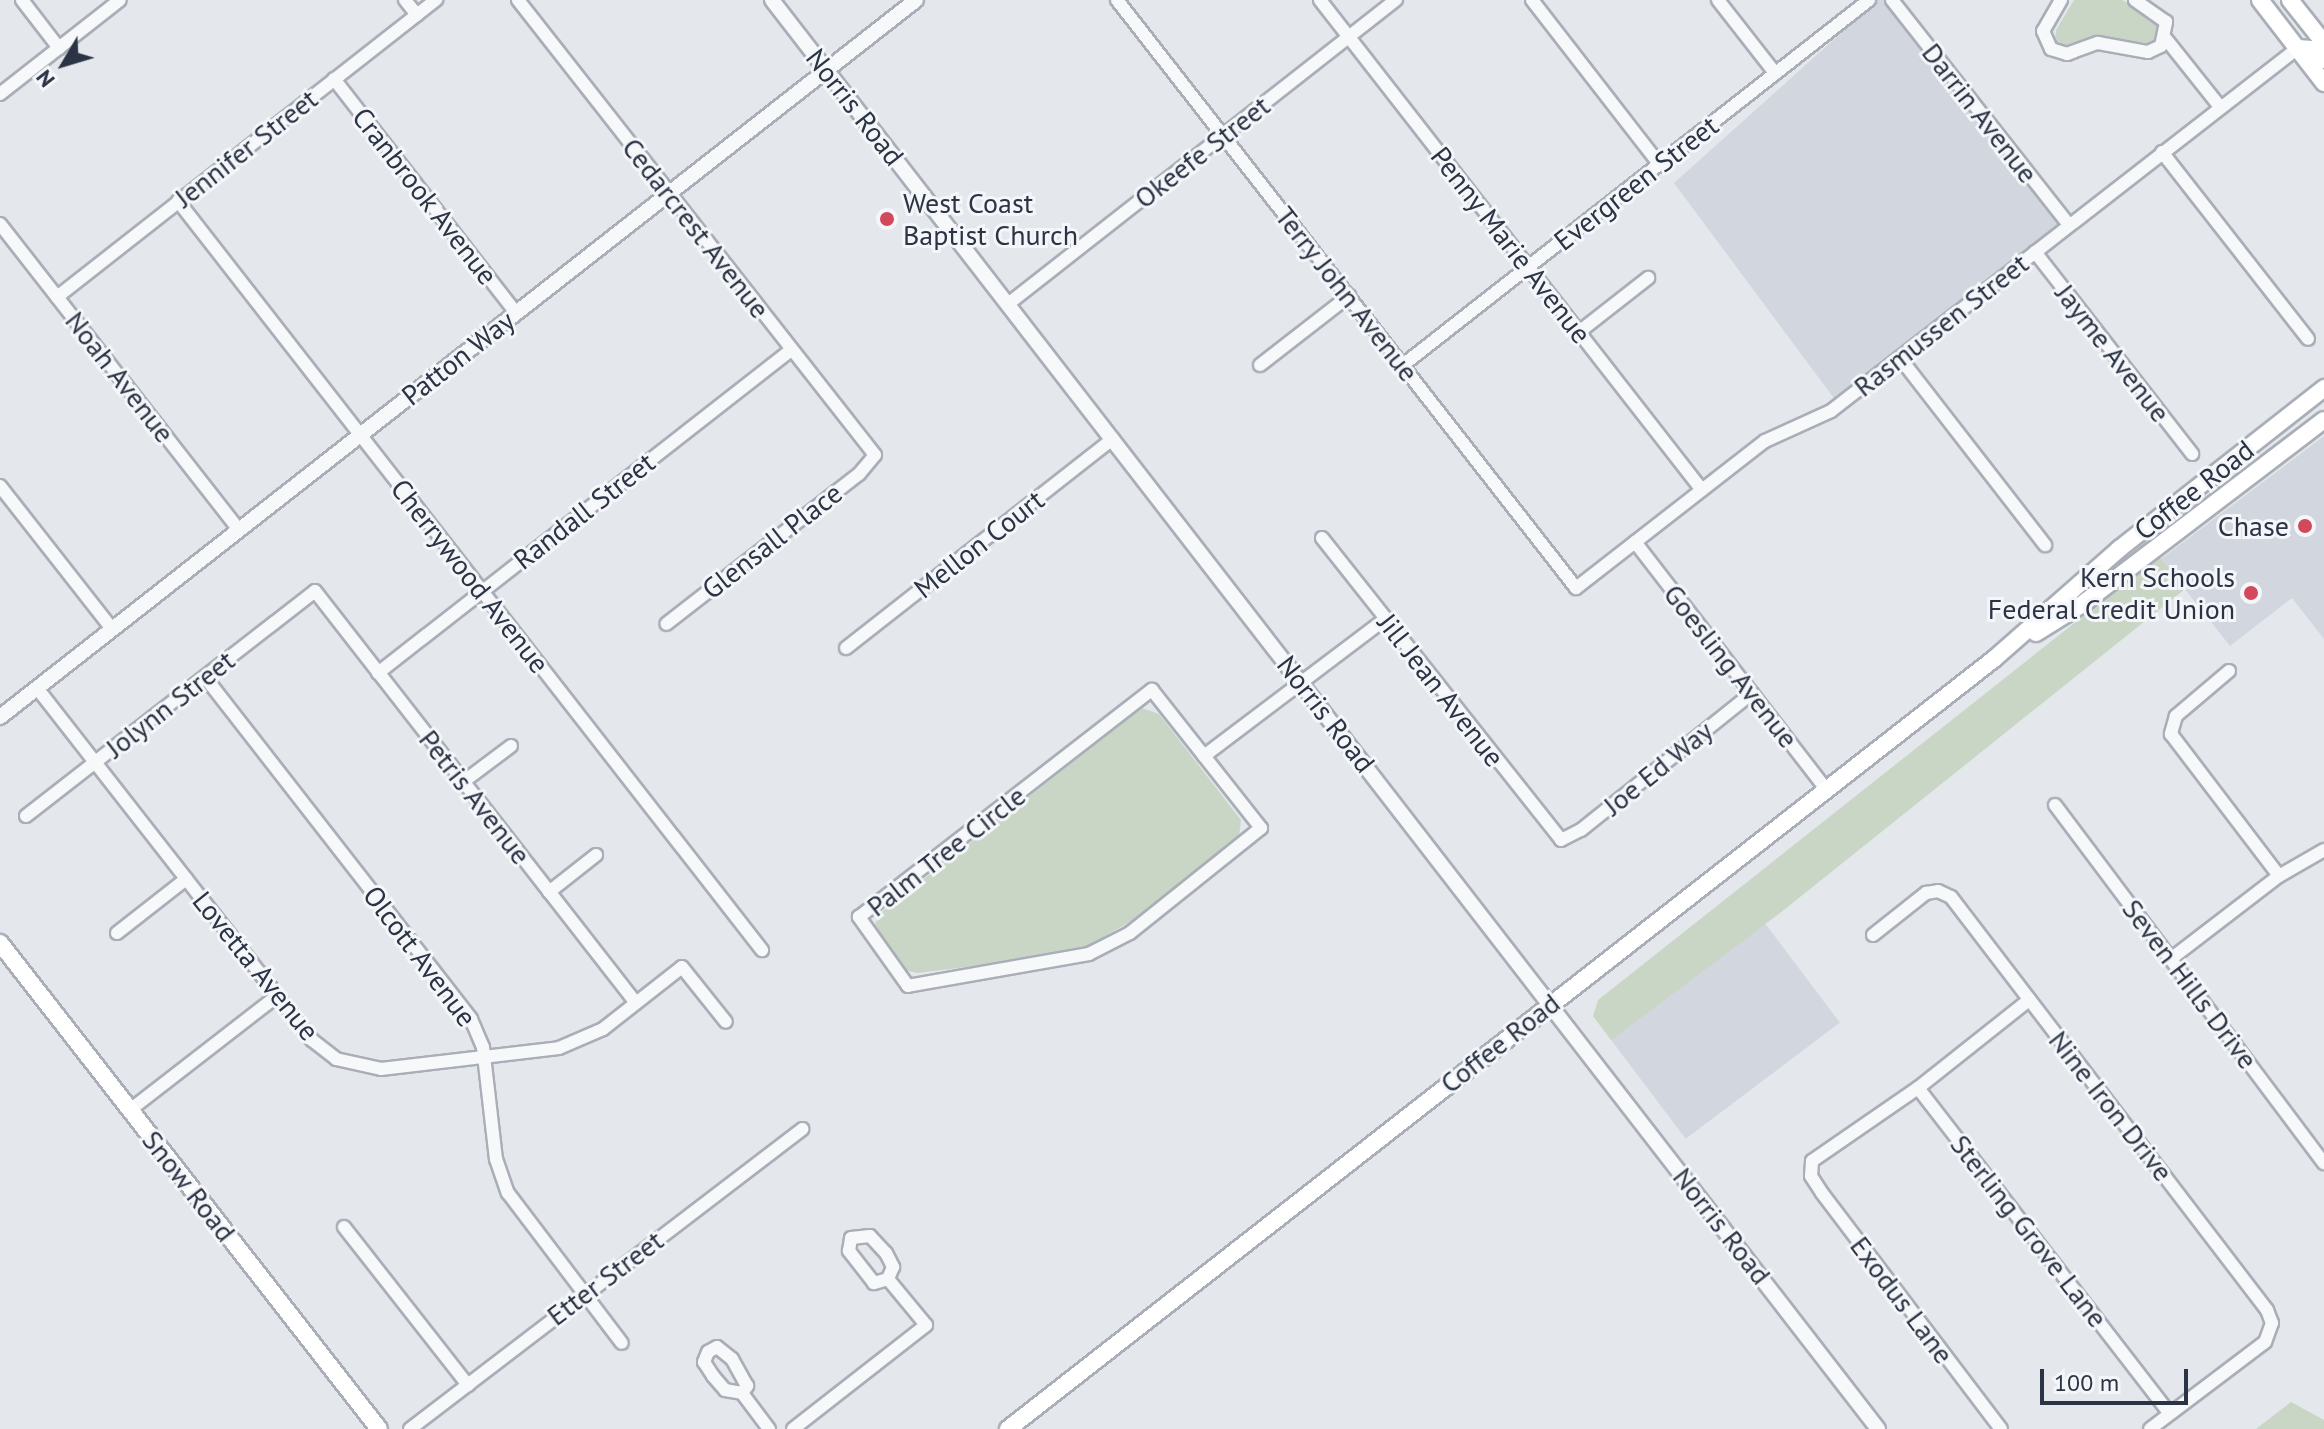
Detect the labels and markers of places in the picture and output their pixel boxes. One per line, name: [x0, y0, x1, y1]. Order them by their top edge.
place label: West Coast Baptist Church: [903, 186, 1078, 252]
marker: West Coast Baptist Church: [878, 210, 896, 228]
place label: Chase: [2218, 509, 2289, 543]
marker: Chase: [2296, 517, 2314, 535]
place label: Kern Schools Federal Credit Union: [1988, 560, 2235, 626]
marker: Kern Schools Federal Credit Union: [2242, 584, 2260, 602]

